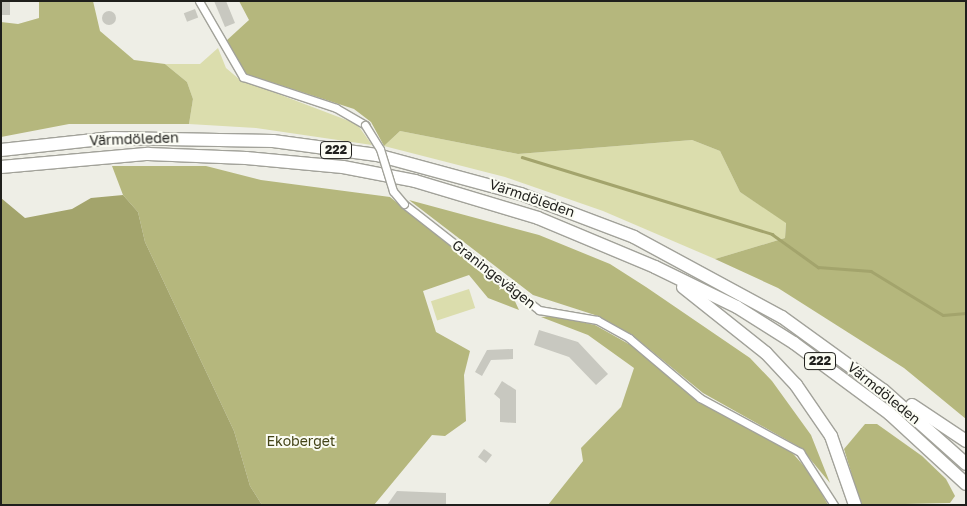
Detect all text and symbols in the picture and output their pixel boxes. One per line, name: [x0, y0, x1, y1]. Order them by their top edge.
street label: Värmdöleden: [89, 129, 179, 149]
road number: 222: [320, 140, 352, 160]
street label: Värmdöleden: [487, 176, 577, 220]
street label: Graningevägen: [449, 236, 539, 312]
road number: 222: [804, 352, 836, 371]
street label: Värmdöleden: [844, 358, 924, 428]
park label: Ekoberget: [267, 433, 335, 449]

